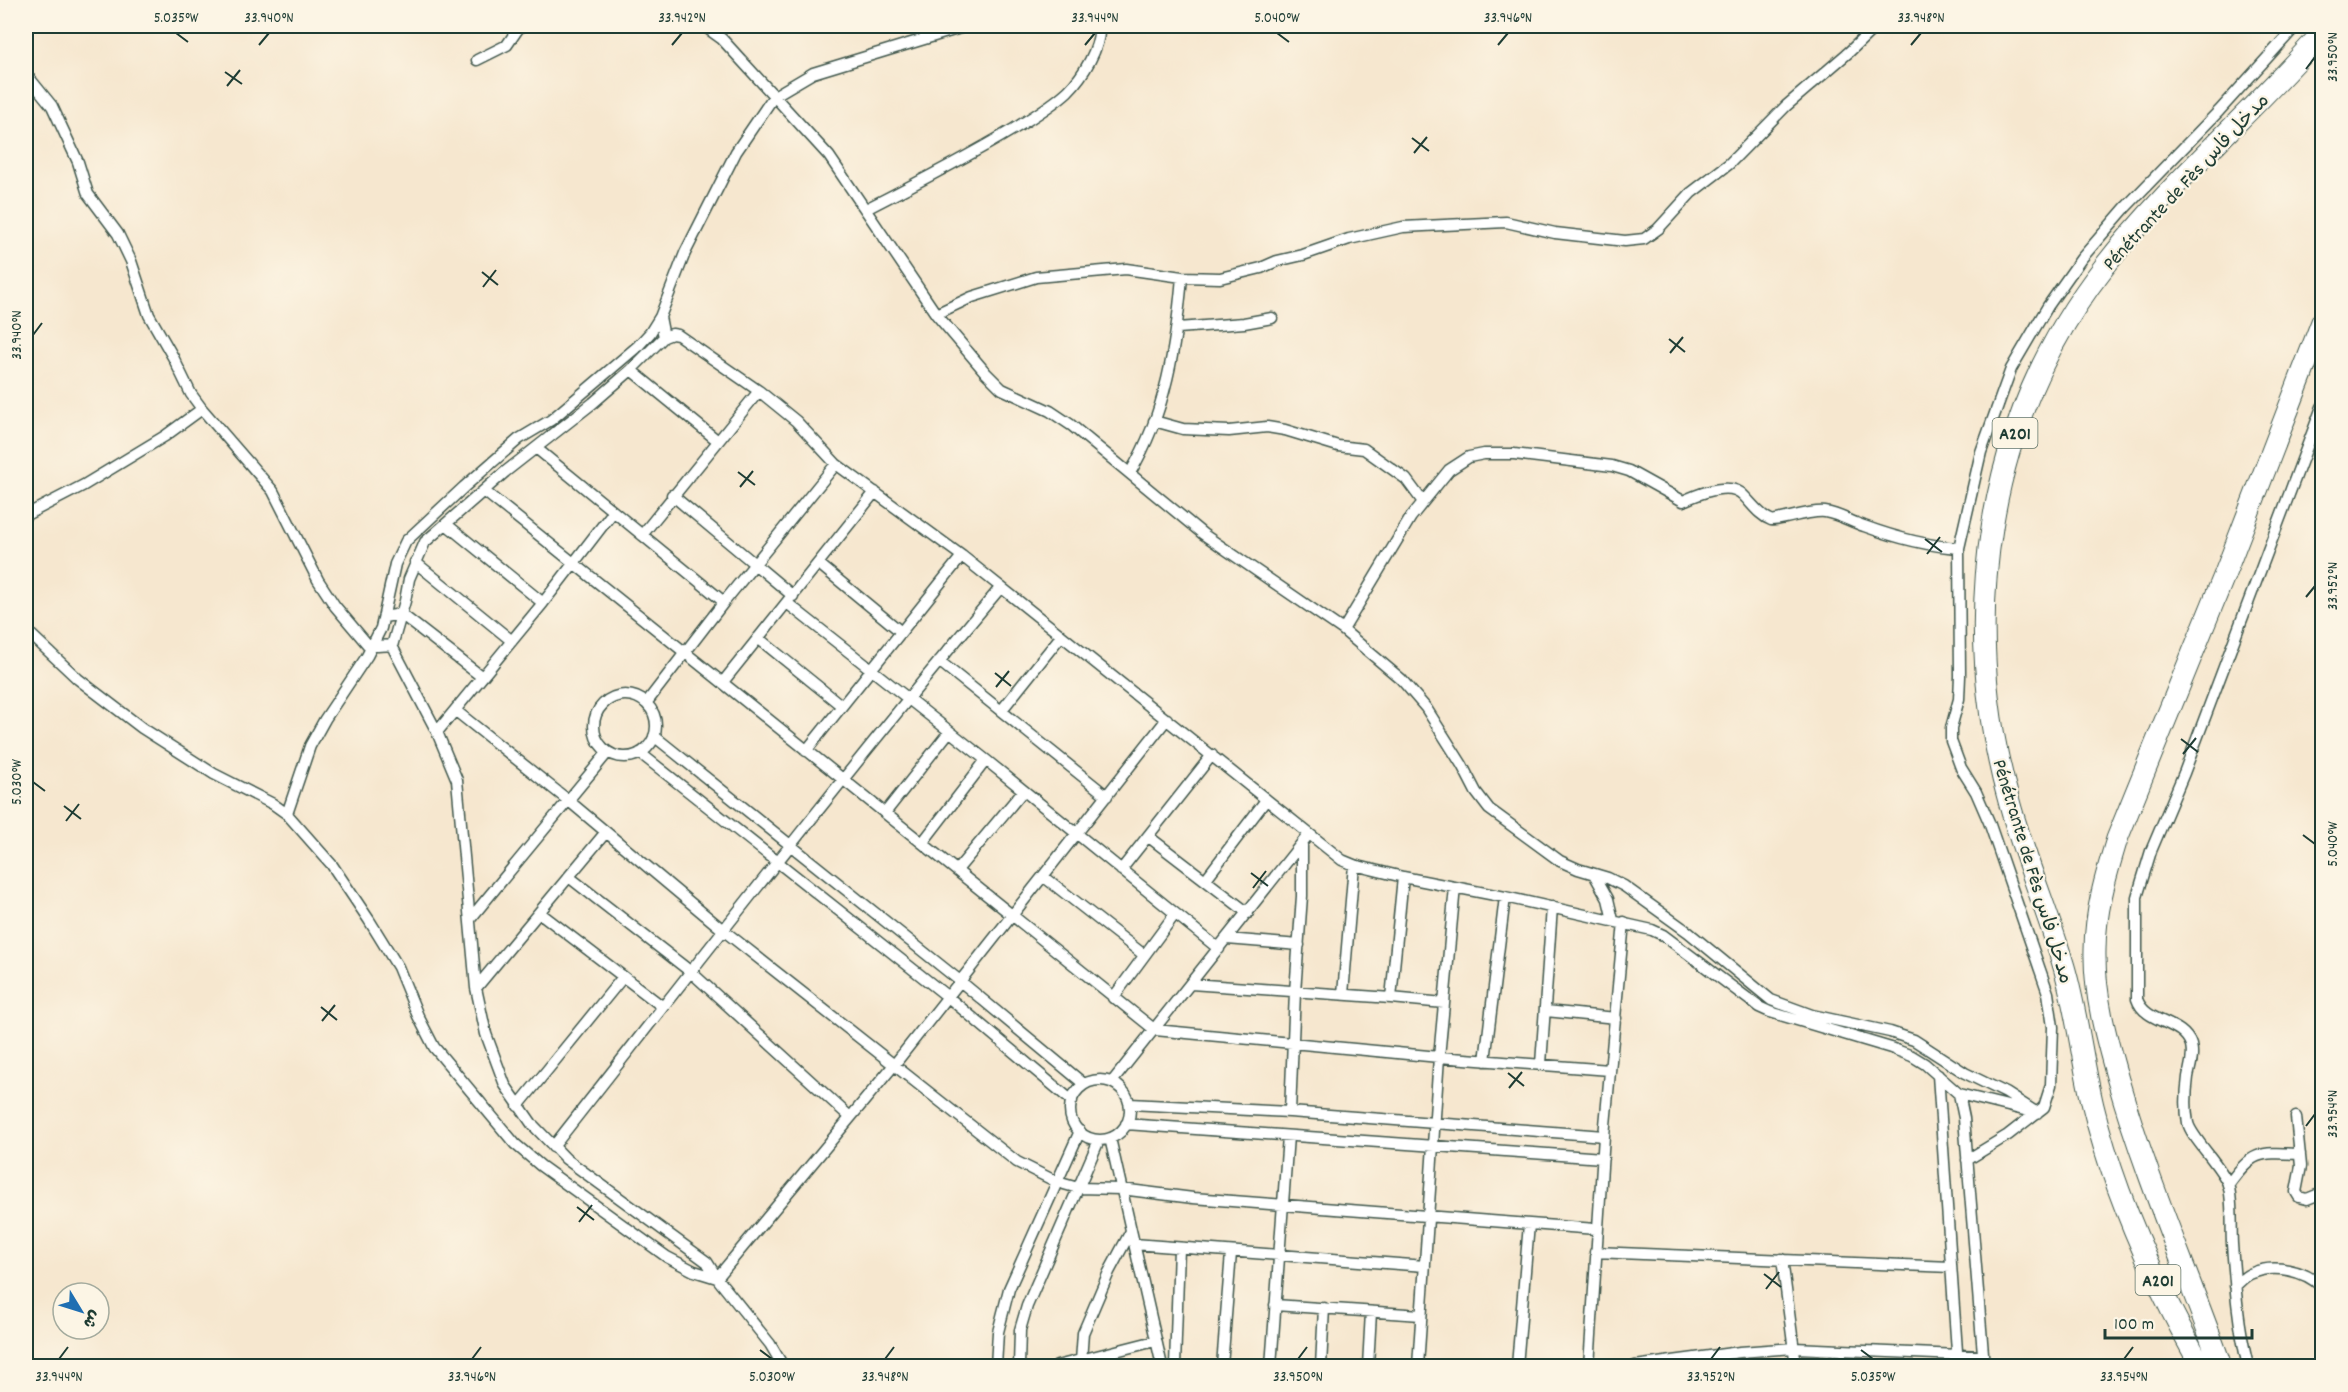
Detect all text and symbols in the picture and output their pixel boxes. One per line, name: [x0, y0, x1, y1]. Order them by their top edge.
text: 5.035°W: [154, 8, 199, 30]
text: 33.940°N: [244, 8, 294, 30]
text: 33.942°N: [658, 8, 706, 30]
text: 33.944°N: [1071, 8, 1119, 30]
text: 5.040°W: [1254, 8, 1300, 30]
text: 33.946°N: [1484, 8, 1532, 30]
text: 33.948°N: [1897, 8, 1945, 30]
text: 33.950°N: [2323, 32, 2345, 82]
street label: Pénétrante de Fès مدخل فاس: [2097, 88, 2277, 278]
text: 33.940°N: [7, 310, 29, 360]
road number: A201: [1992, 418, 2038, 448]
text: 33.952°N: [2323, 562, 2345, 610]
street label: Pénétrante de Fès مدخل فاس: [1984, 756, 2079, 988]
text: 5.030°W: [7, 759, 29, 805]
text: 5.040°W: [2323, 821, 2345, 867]
text: 33.954°N: [2323, 1090, 2345, 1138]
road number: A201: [2136, 1265, 2180, 1295]
north arrow: [51, 1281, 111, 1341]
scale bar: [2105, 1302, 2252, 1340]
text: ش: [76, 1305, 105, 1333]
text: 100 m: [2114, 1313, 2154, 1338]
text: 33.944°N: [35, 1367, 83, 1389]
text: 33.946°N: [448, 1367, 496, 1389]
text: 5.030°W: [749, 1367, 795, 1389]
text: 33.948°N: [861, 1367, 909, 1389]
text: 33.950°N: [1273, 1367, 1323, 1389]
text: 33.952°N: [1687, 1367, 1735, 1389]
text: 5.035°W: [1851, 1367, 1896, 1389]
text: 33.954°N: [2100, 1367, 2148, 1389]

